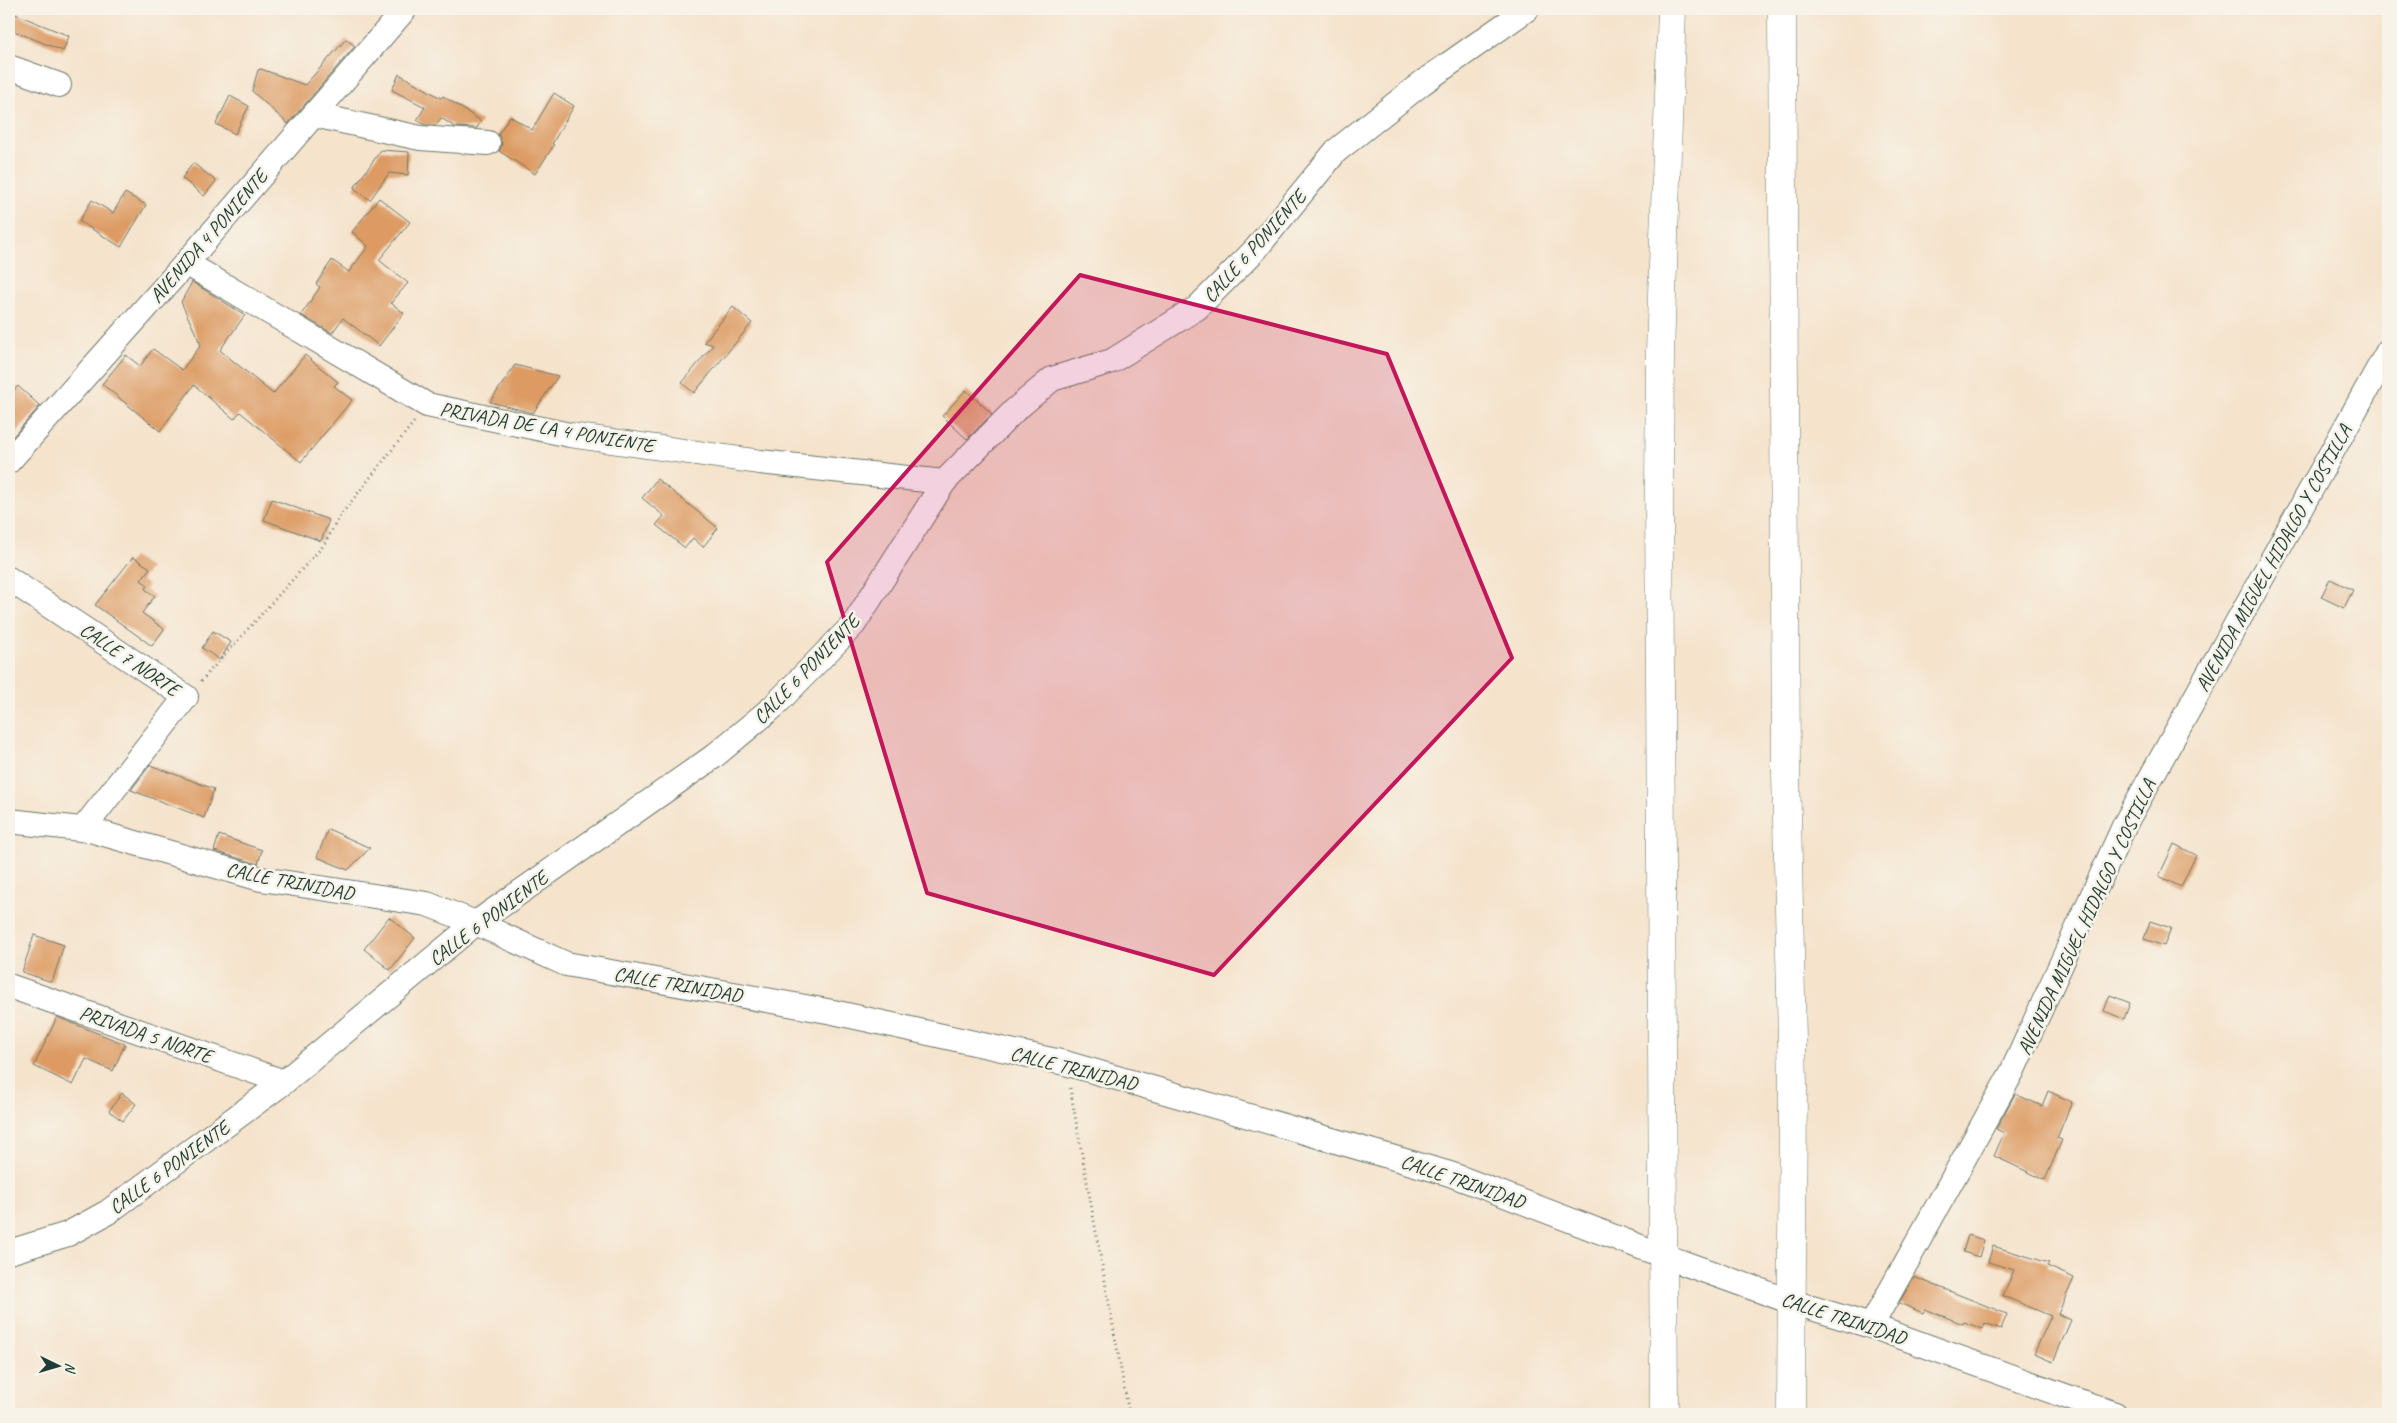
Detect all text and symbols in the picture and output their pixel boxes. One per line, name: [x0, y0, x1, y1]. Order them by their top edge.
street label: AVENIDA 4 PONIENTE: [144, 163, 275, 308]
street label: CALLE 6 PONIENTE: [1197, 183, 1313, 308]
street label: PRIVADA DE LA 4 PONIENTE: [438, 396, 658, 459]
street label: AVENIDA MIGUEL HIDALGO Y COSTILLA: [2190, 420, 2358, 696]
street label: CALLE 6 PONIENTE: [748, 608, 867, 729]
street label: CALLE 7 NORTE: [75, 617, 187, 704]
street label: AVENIDA MIGUEL HIDALGO Y COSTILLA: [2012, 775, 2162, 1059]
street label: CALLE TRINIDAD: [224, 857, 357, 906]
street label: CALLE 6 PONIENTE: [424, 864, 555, 971]
street label: CALLE TRINIDAD: [612, 961, 745, 1008]
street label: PRIVADA 5 NORTE: [76, 1000, 218, 1070]
street label: CALLE TRINIDAD: [1008, 1041, 1141, 1097]
street label: CALLE 6 PONIENTE: [104, 1114, 236, 1220]
street label: CALLE TRINIDAD: [1397, 1149, 1530, 1215]
street label: CALLE TRINIDAD: [1778, 1287, 1911, 1351]
north arrow: [32, 1340, 82, 1390]
text: N: [61, 1362, 79, 1374]

